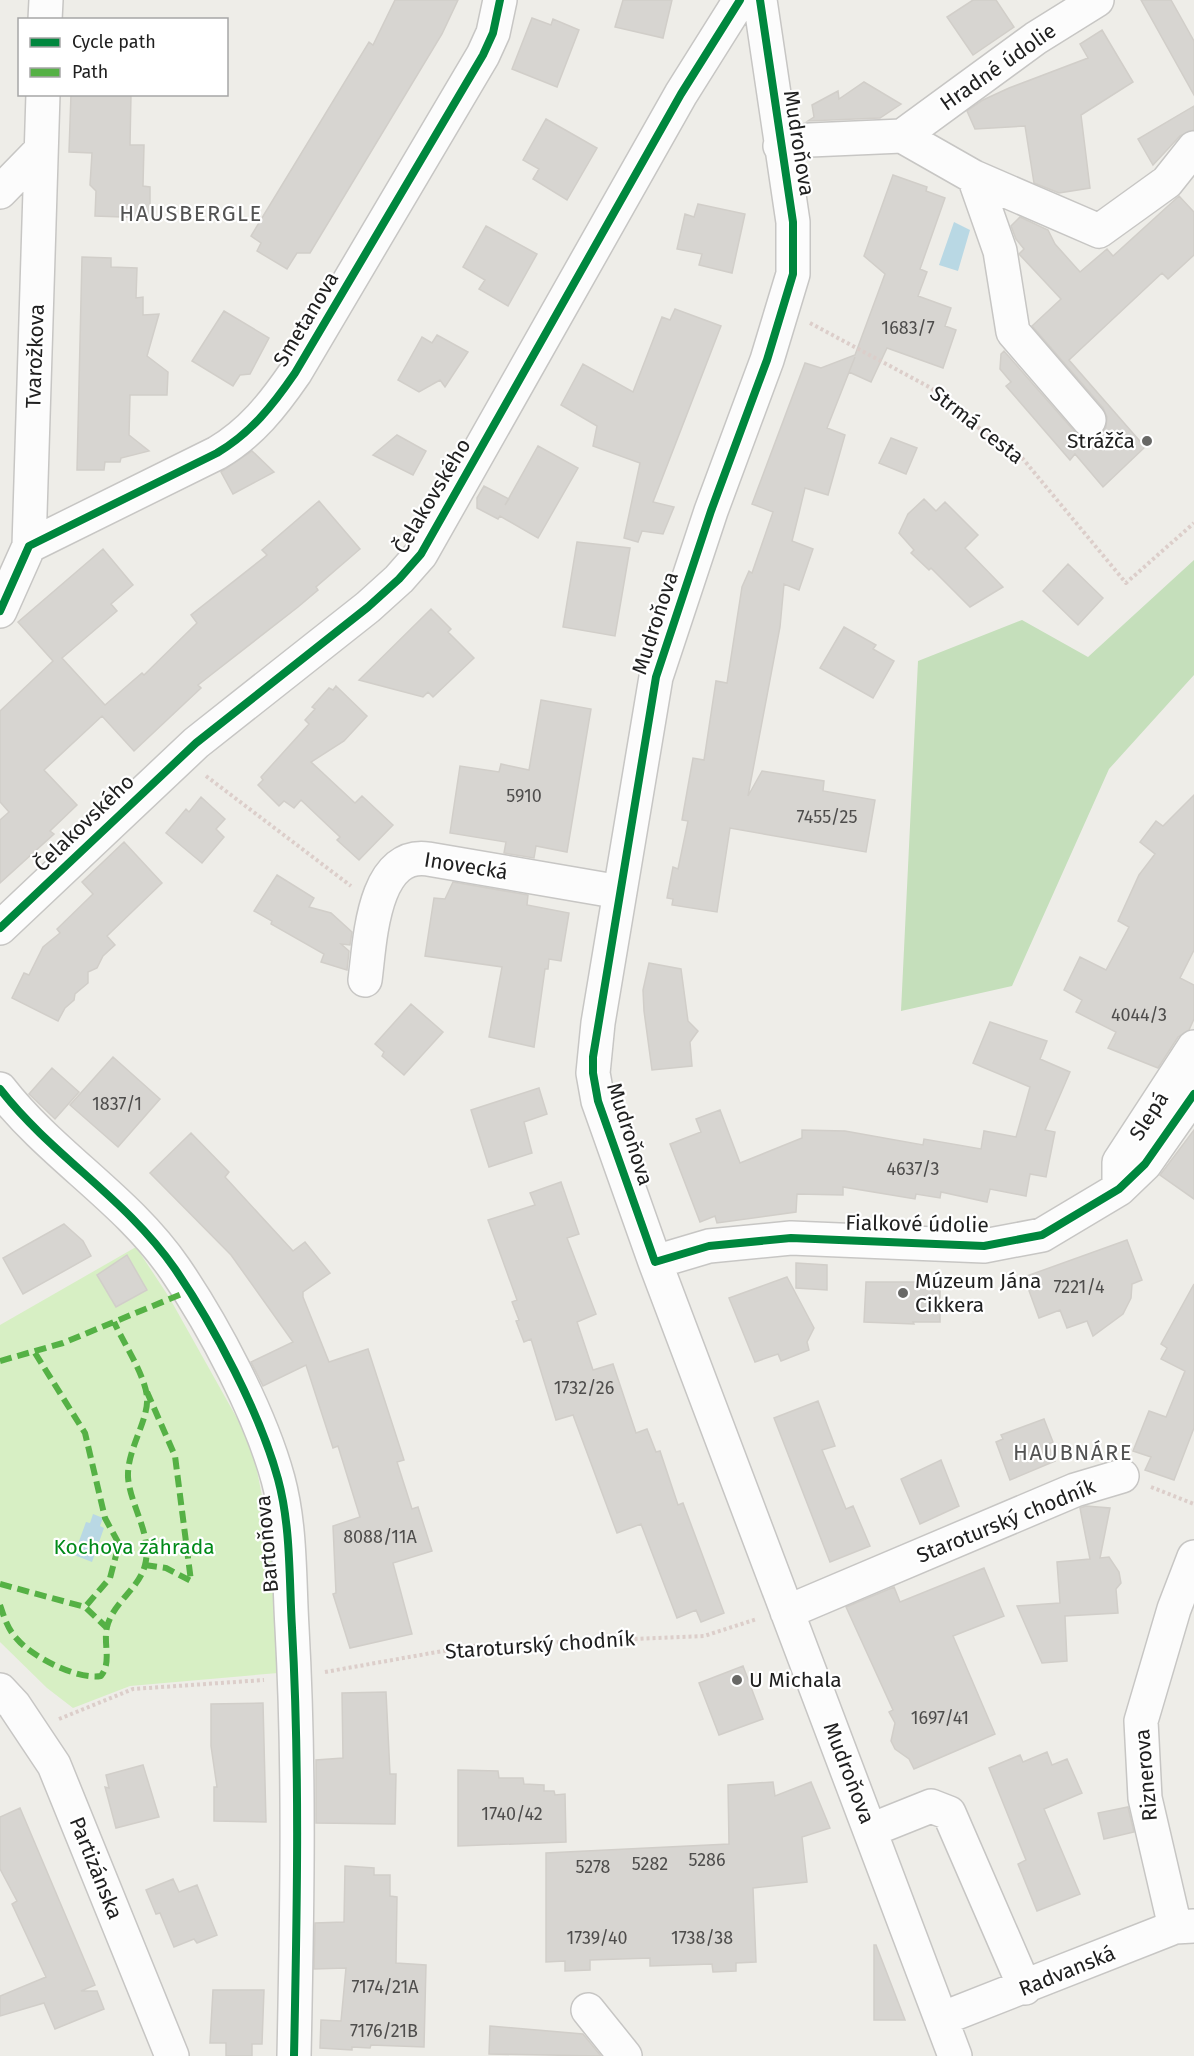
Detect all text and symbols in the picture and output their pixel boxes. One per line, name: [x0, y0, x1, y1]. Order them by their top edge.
street label: Hradné údolie: [935, 17, 1061, 117]
legend: [18, 18, 228, 96]
text: Cycle path: [72, 31, 156, 53]
text: Path: [72, 61, 108, 83]
street label: Mudroňova: [778, 88, 820, 198]
district label: HAUSBERGLE: [119, 200, 263, 227]
street label: Smetanova: [268, 267, 344, 371]
street label: Tvarožkova: [20, 303, 50, 409]
house number: 1683/7: [881, 317, 935, 339]
street label: Strmá cesta: [925, 380, 1029, 470]
place label: Strážča: [1067, 428, 1135, 454]
street label: Čelakovského: [387, 434, 477, 558]
marker: Strážča: [1140, 434, 1154, 448]
street label: Mudroňova: [626, 568, 684, 678]
street label: Čelakovského: [28, 769, 140, 877]
house number: 5910: [506, 785, 542, 807]
house number: 7455/25: [797, 806, 857, 828]
street label: Inovecká: [422, 847, 510, 885]
house number: 4044/3: [1111, 1004, 1167, 1026]
street label: Mudroňova: [601, 1079, 659, 1189]
street label: Slepá: [1124, 1087, 1174, 1145]
house number: 1837/1: [92, 1093, 142, 1115]
house number: 4637/3: [887, 1158, 939, 1180]
street label: Fialkové údolie: [845, 1210, 989, 1238]
place label: Múzeum Jána Cikkera: [915, 1268, 1041, 1318]
house number: 7221/4: [1054, 1276, 1105, 1298]
marker: Múzeum Jána Cikkera: [896, 1286, 910, 1300]
house number: 1732/26: [554, 1377, 614, 1399]
district label: HAUBNÁRE: [1013, 1439, 1133, 1466]
street label: Staroturský chodník: [913, 1473, 1099, 1569]
street label: Bartoňova: [250, 1494, 284, 1594]
house number: 8088/11A: [343, 1526, 418, 1548]
park label: Kochova záhrada: [53, 1534, 215, 1560]
street label: Staroturský chodník: [444, 1625, 636, 1665]
place label: U Michala: [749, 1667, 842, 1693]
marker: U Michala: [730, 1673, 744, 1687]
house number: 1697/41: [911, 1707, 969, 1729]
street label: Mudroňova: [818, 1719, 880, 1827]
street label: Riznerova: [1129, 1728, 1163, 1822]
house number: 1740/42: [481, 1803, 543, 1825]
street label: Partizánska: [64, 1813, 128, 1923]
house number: 5286: [688, 1849, 726, 1871]
house number: 5282: [632, 1853, 668, 1875]
house number: 5278: [575, 1856, 611, 1878]
house number: 1739/40: [566, 1927, 628, 1949]
house number: 1738/38: [671, 1927, 733, 1949]
street label: Radvanská: [1015, 1940, 1119, 2002]
house number: 7174/21A: [351, 1976, 419, 1998]
house number: 7176/21B: [350, 2020, 418, 2042]

